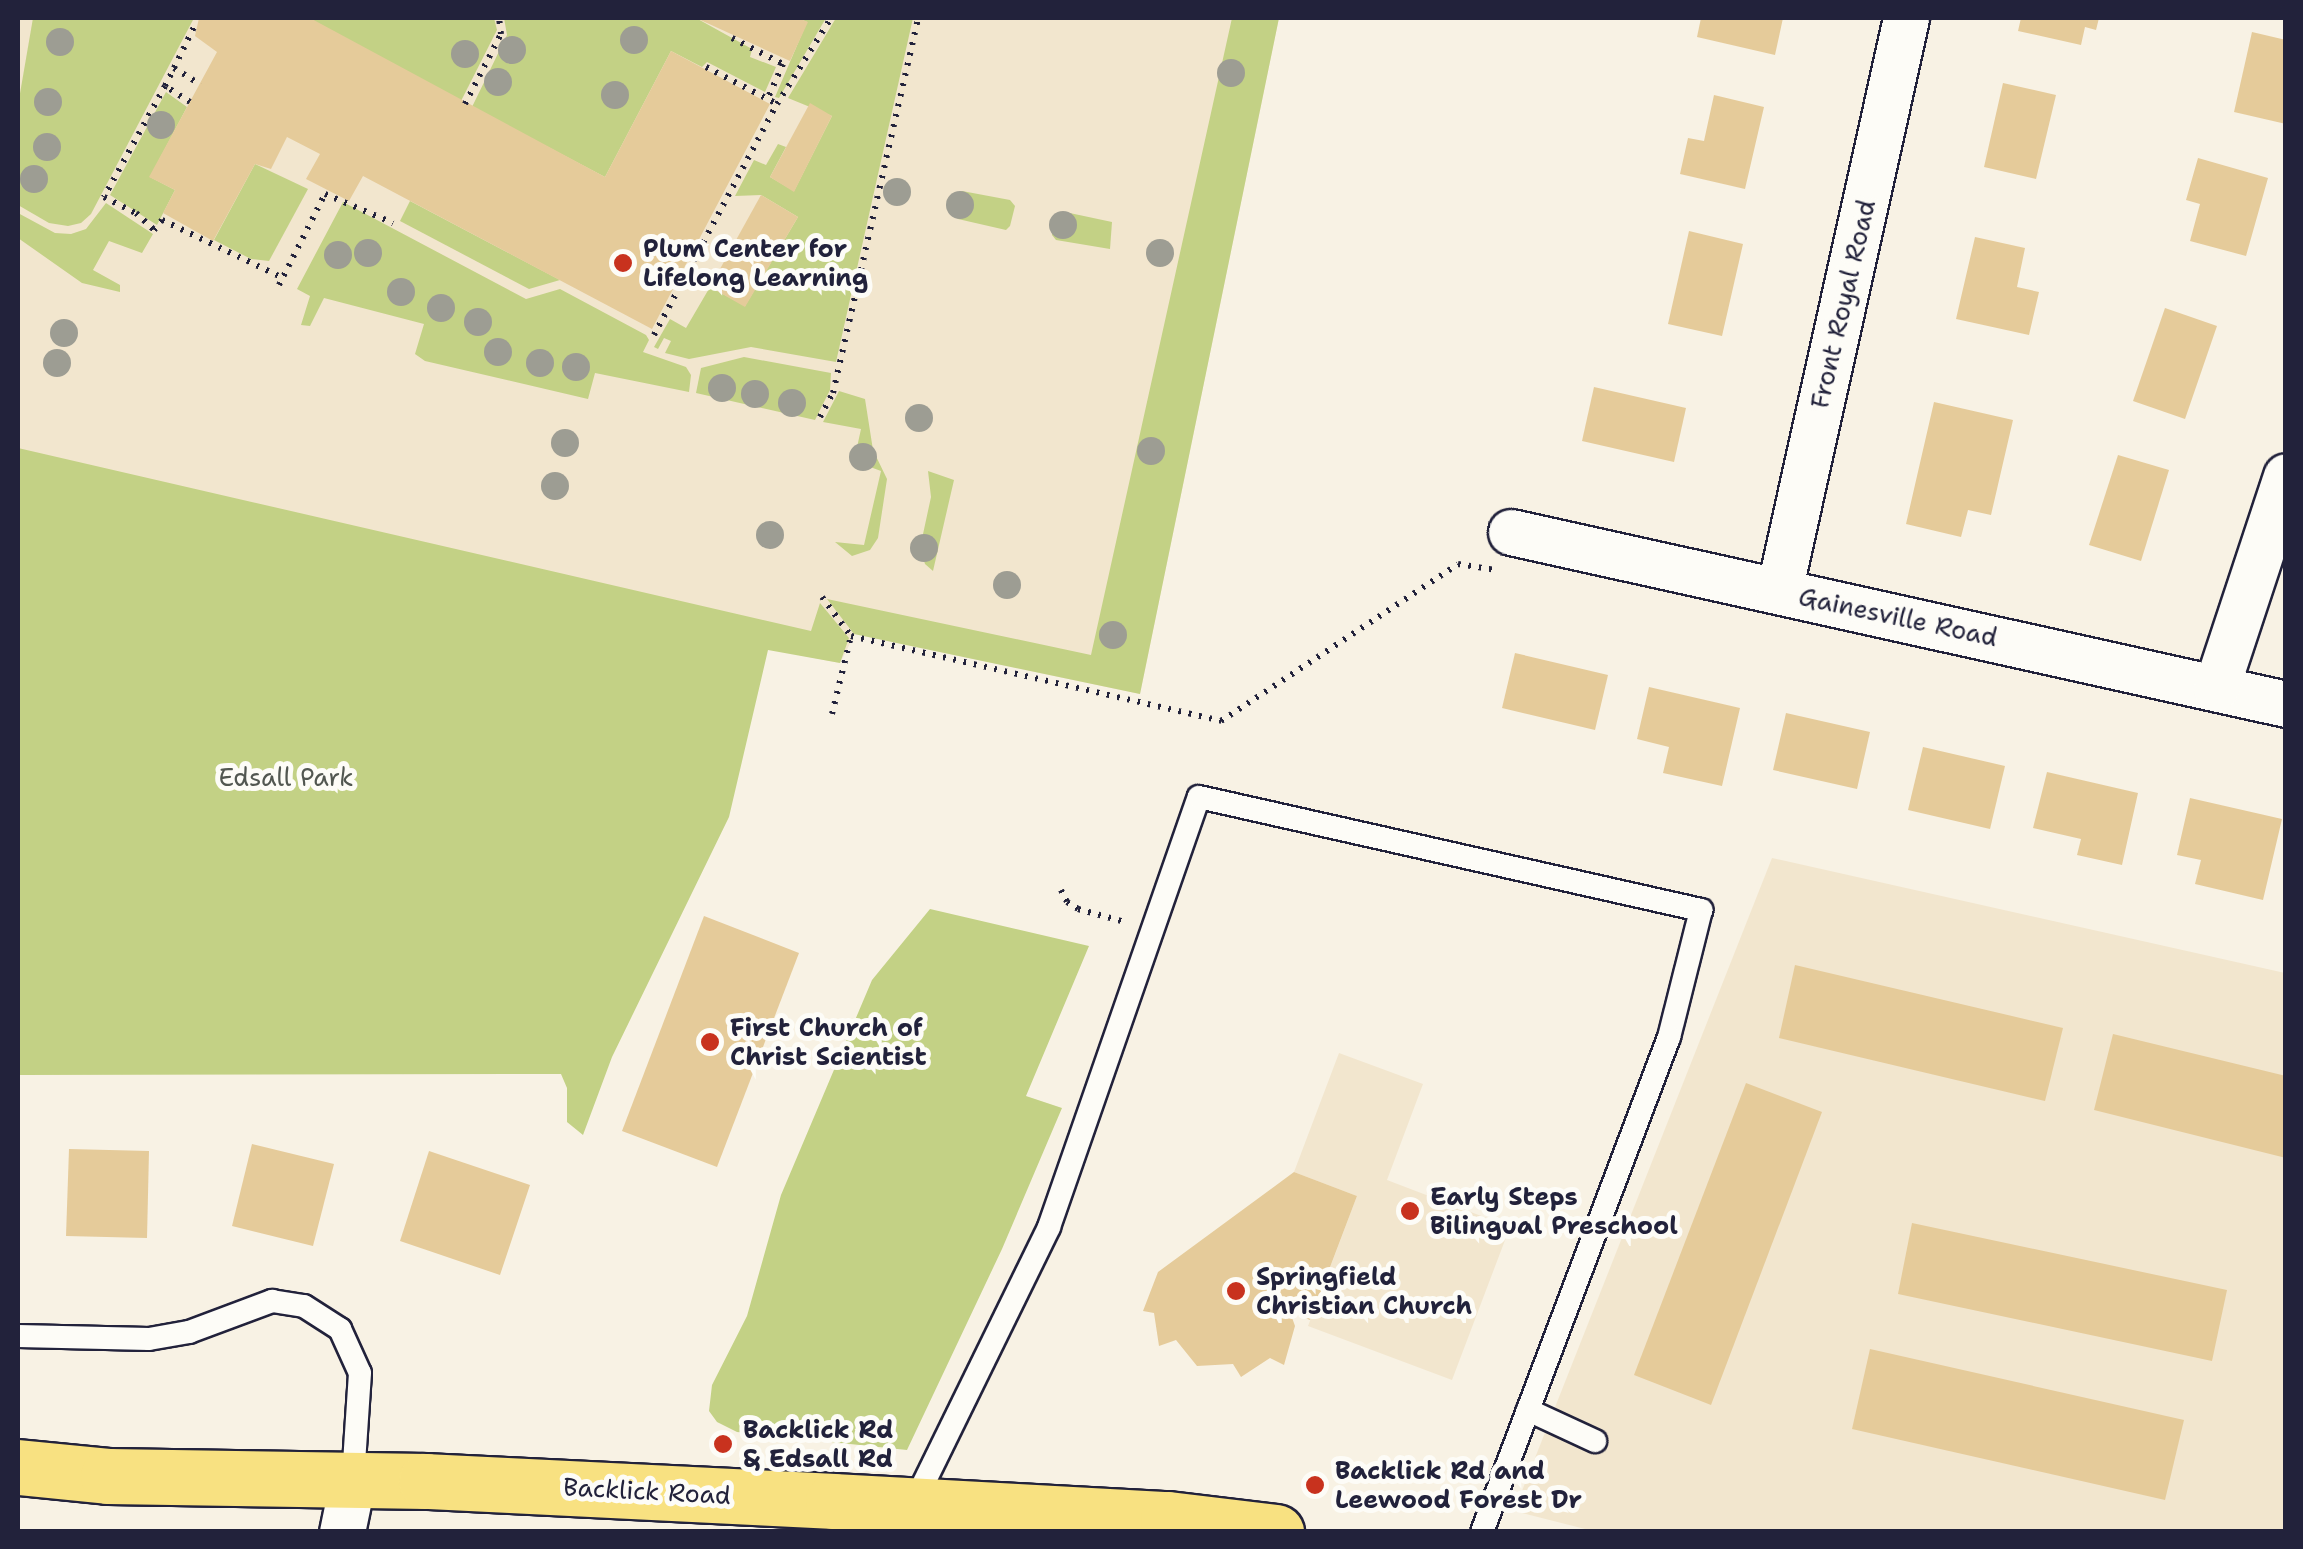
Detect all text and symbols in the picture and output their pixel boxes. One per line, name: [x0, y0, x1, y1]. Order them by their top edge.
street label: Front Royal Road: [1804, 197, 1882, 411]
place label: Plum Center for Lifelong Learning: [643, 234, 868, 293]
marker: Plum Center for Lifelong Learning: [612, 252, 634, 274]
street label: Gainesville Road: [1796, 581, 2000, 653]
park label: Edsall Park: [218, 762, 354, 792]
place label: First Church of Christ Scientist: [730, 1013, 927, 1072]
marker: First Church of Christ Scientist: [699, 1031, 721, 1053]
place label: Early Steps Bilingual Preschool: [1430, 1182, 1678, 1241]
marker: Early Steps Bilingual Preschool: [1399, 1200, 1421, 1222]
place label: Springfield Christian Church: [1256, 1262, 1472, 1321]
marker: Springfield Christian Church: [1225, 1280, 1247, 1302]
place label: Backlick Rd & Edsall Rd: [743, 1415, 894, 1474]
marker: Backlick Rd & Edsall Rd: [712, 1433, 734, 1455]
place label: Backlick Rd and Leewood Forest Dr: [1335, 1456, 1582, 1515]
street label: Backlick Road: [562, 1472, 732, 1510]
marker: Backlick Rd and Leewood Forest Dr: [1304, 1474, 1326, 1496]

